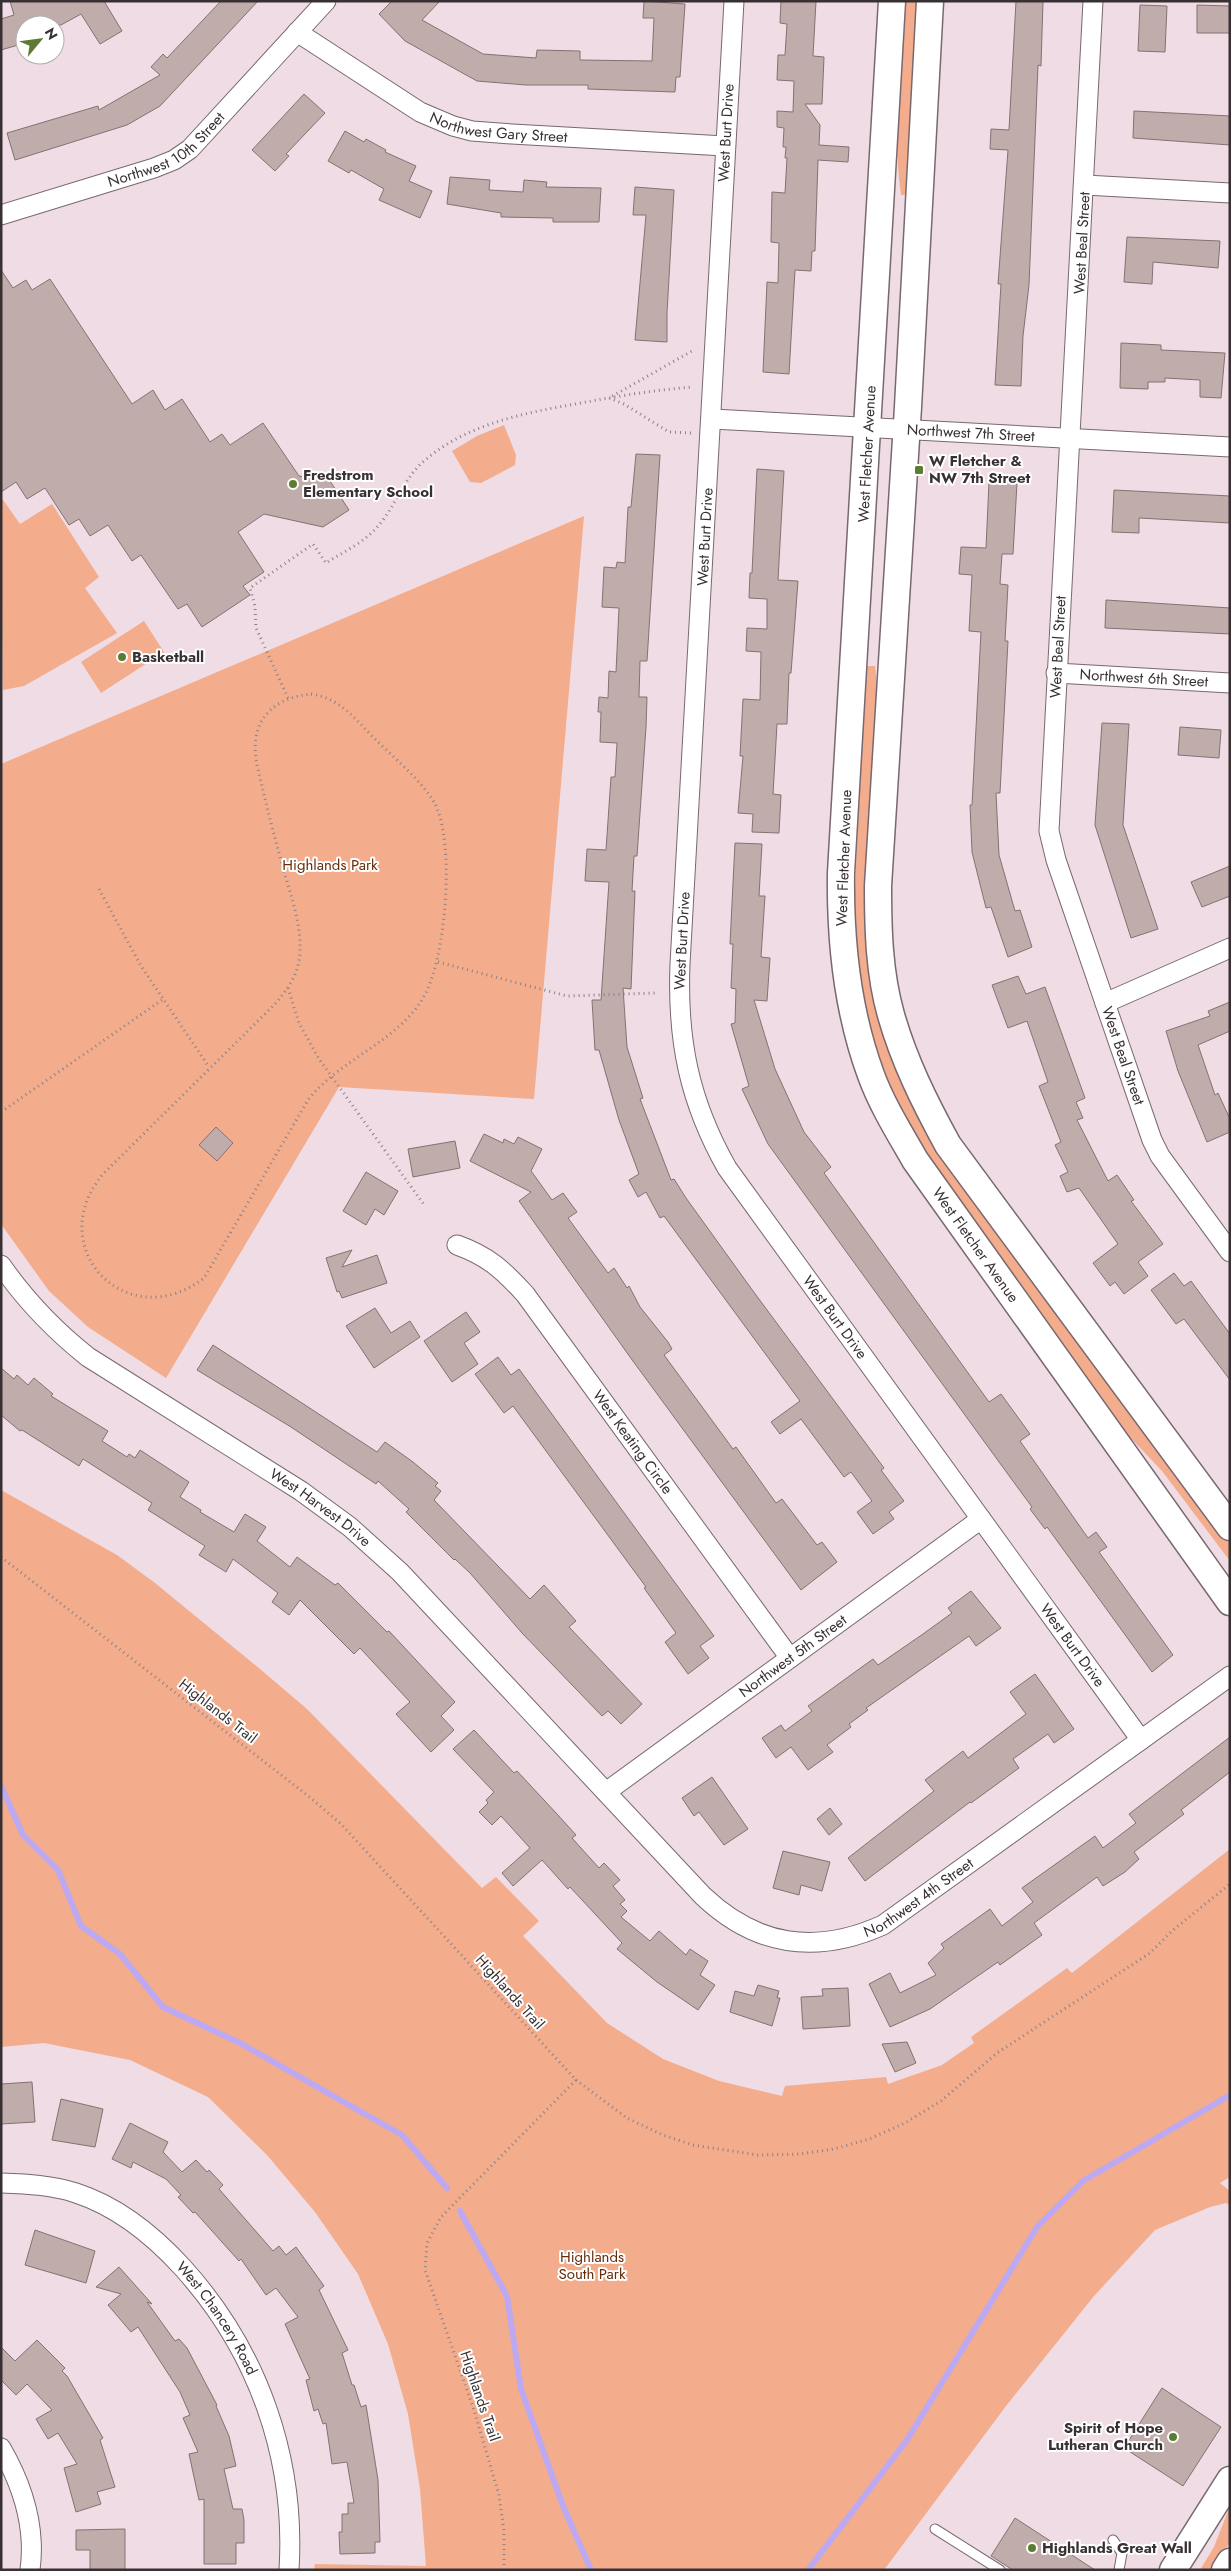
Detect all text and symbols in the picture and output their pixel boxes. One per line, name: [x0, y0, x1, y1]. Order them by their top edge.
north arrow: [15, 15, 65, 65]
text: N: [40, 24, 63, 43]
street label: West Burt Drive: [712, 83, 740, 183]
street label: Northwest Gary Street: [426, 106, 568, 148]
street label: Northwest 10th Street: [105, 107, 230, 193]
street label: West Beal Street: [1068, 191, 1096, 295]
street label: West Fletcher Avenue: [852, 385, 882, 523]
street label: Northwest 7th Street: [906, 419, 1036, 447]
place label: W Fletcher & NW 7th Street: [929, 450, 1031, 489]
place label: Fredstrom Elementary School: [303, 464, 433, 503]
marker: W Fletcher & NW 7th Street: [913, 464, 925, 476]
marker: Fredstrom Elementary School: [287, 478, 299, 490]
street label: West Burt Drive: [691, 487, 719, 587]
street label: West Beal Street: [1044, 595, 1072, 699]
place label: Basketball: [132, 646, 204, 668]
marker: Basketball: [116, 651, 128, 663]
street label: Northwest 6th Street: [1079, 663, 1209, 693]
street label: West Fletcher Avenue: [831, 789, 857, 927]
park label: Highlands Park: [282, 854, 378, 876]
street label: West Burt Drive: [668, 891, 696, 991]
street label: West Beal Street: [1096, 1004, 1150, 1108]
street label: West Fletcher Avenue: [927, 1183, 1024, 1307]
street label: West Burt Drive: [797, 1271, 873, 1364]
street label: West Keating Circle: [587, 1385, 678, 1499]
street label: West Harvest Drive: [265, 1463, 376, 1552]
street label: West Burt Drive: [1035, 1599, 1110, 1692]
street label: Northwest 5th Street: [734, 1609, 852, 1703]
street label: Highlands Trail: [174, 1673, 262, 1749]
street label: Northwest 4th Street: [860, 1852, 978, 1943]
street label: Highlands Trail: [470, 1950, 550, 2034]
park label: Highlands South Park: [559, 2246, 626, 2285]
street label: West Chancery Road: [171, 2257, 263, 2379]
street label: Highlands Trail: [454, 2348, 506, 2444]
place label: Spirit of Hope Lutheran Church: [1048, 2417, 1163, 2456]
marker: Spirit of Hope Lutheran Church: [1167, 2431, 1179, 2443]
place label: Highlands Great Wall: [1042, 2537, 1192, 2559]
marker: Highlands Great Wall: [1026, 2542, 1038, 2554]

